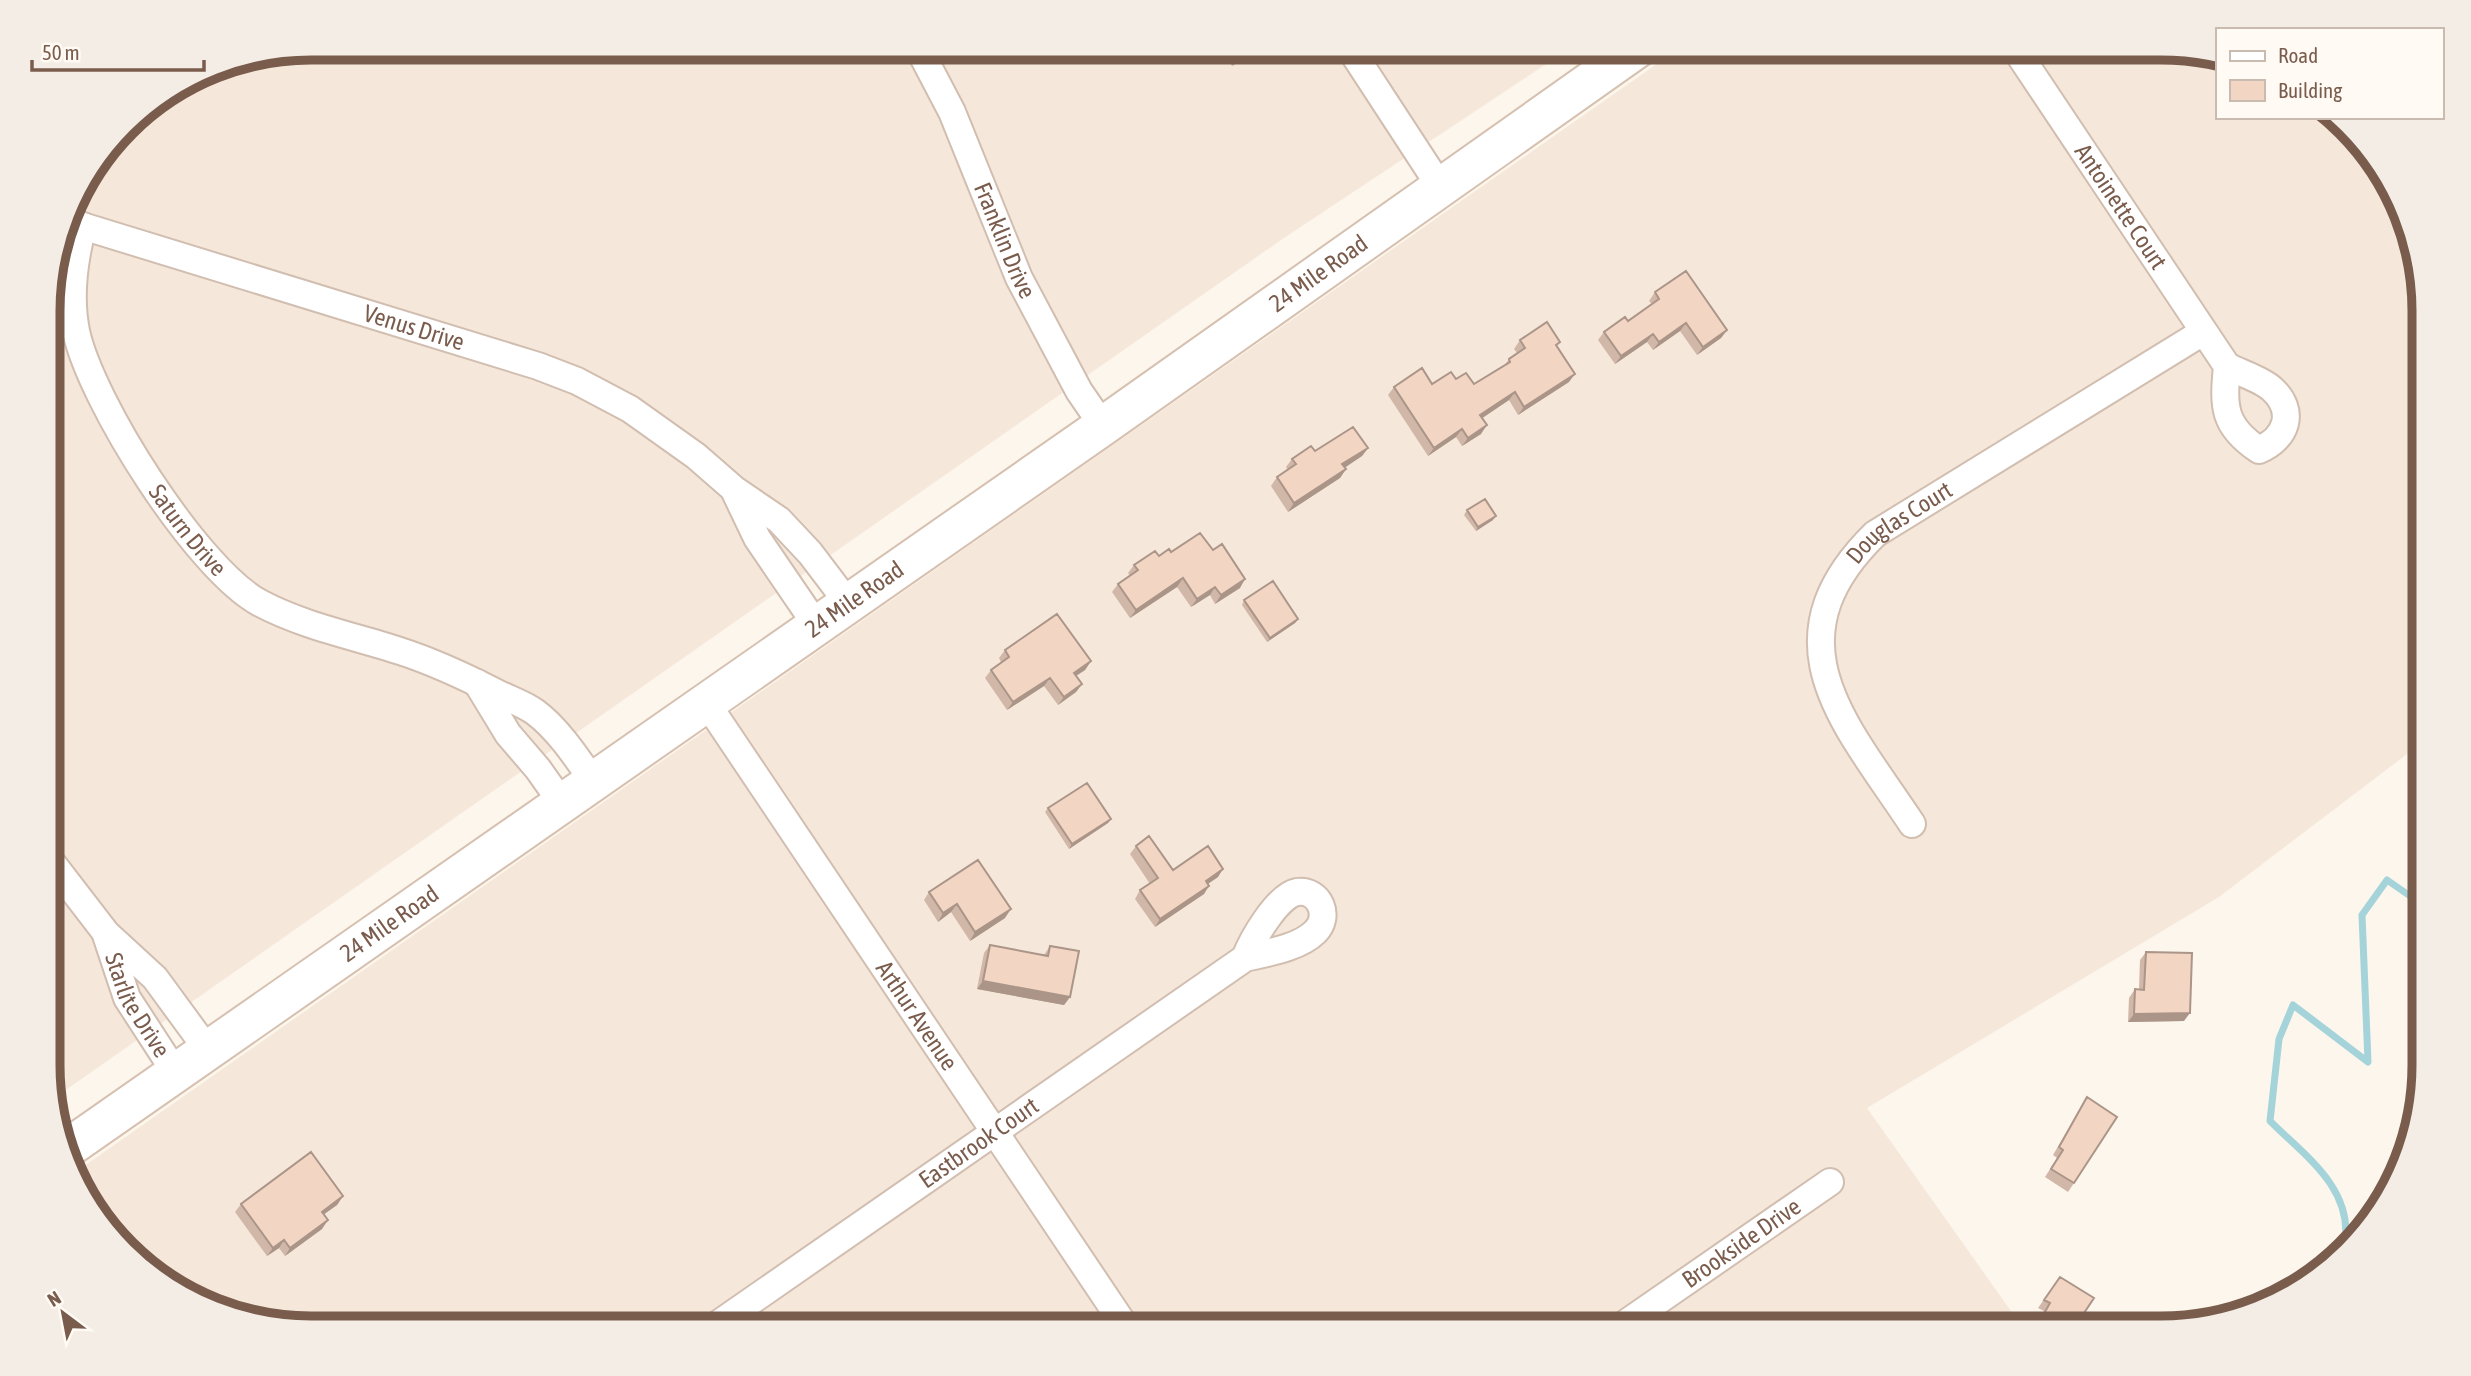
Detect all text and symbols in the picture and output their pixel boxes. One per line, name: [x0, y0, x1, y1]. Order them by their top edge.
scale bar: [32, 28, 203, 72]
legend: [2216, 28, 2443, 119]
text: 50 m: [42, 40, 80, 64]
text: Road: [2278, 43, 2318, 67]
text: Building: [2278, 78, 2342, 102]
street label: Antoinette Court: [2070, 139, 2172, 274]
street label: Franklin Drive: [969, 178, 1041, 303]
street label: 24 Mile Road: [1264, 229, 1373, 317]
street label: Venus Drive: [361, 299, 468, 356]
street label: Douglas Court: [1841, 476, 1957, 569]
street label: Saturn Drive: [144, 479, 232, 581]
street label: 24 Mile Road: [800, 555, 909, 643]
street label: 24 Mile Road: [335, 880, 444, 967]
street label: Starlite Drive: [100, 949, 176, 1062]
street label: Arthur Avenue: [871, 956, 963, 1075]
street label: Eastbrook Court: [914, 1092, 1043, 1193]
street label: Brookside Drive: [1677, 1192, 1806, 1293]
north arrow: [28, 1278, 98, 1348]
text: N: [43, 1286, 65, 1311]

